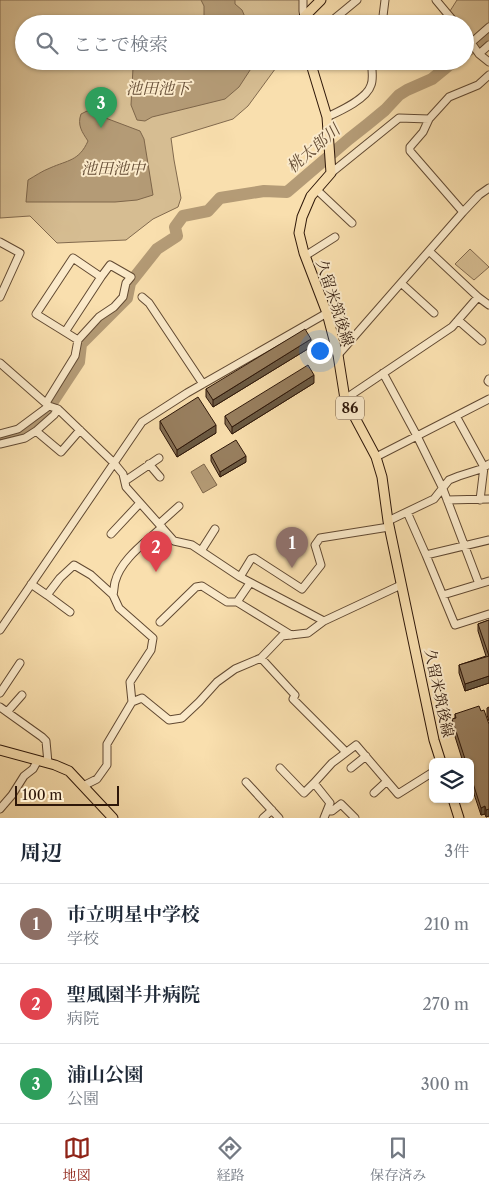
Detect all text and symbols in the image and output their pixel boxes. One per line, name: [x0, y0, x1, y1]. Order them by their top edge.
search box: [15, 15, 474, 70]
icon: search: [33, 29, 61, 57]
text: ここで検索: [73, 33, 168, 56]
water label: 池田池下: [126, 78, 193, 98]
pin: 3: [85, 87, 117, 128]
water label: 桃太郎川: [282, 118, 345, 177]
water label: 池田池中: [81, 158, 147, 178]
street label: 久留米筑後線: [313, 257, 358, 349]
your location: [307, 338, 333, 364]
road number: 86: [336, 396, 364, 419]
pin: 1: [276, 527, 308, 568]
pin: 2: [140, 531, 172, 572]
street label: 久留米筑後線: [421, 647, 458, 739]
map controls: [429, 758, 474, 803]
button: layers: [429, 758, 474, 803]
scale bar: [15, 783, 119, 806]
text: 100 m: [22, 786, 62, 804]
text: 周辺: [20, 840, 62, 865]
text: 3件: [444, 841, 469, 861]
text: 市立明星中学校: [67, 903, 200, 926]
text: 1: [32, 914, 40, 934]
text: 210 m: [424, 914, 469, 934]
text: 学校: [67, 928, 99, 948]
text: 聖風園半井病院: [67, 983, 200, 1006]
text: 2: [31, 994, 41, 1014]
text: 270 m: [423, 994, 469, 1014]
text: 病院: [67, 1008, 99, 1028]
text: 浦山公園: [67, 1063, 143, 1086]
text: 3: [31, 1074, 41, 1094]
text: 300 m: [421, 1074, 469, 1094]
text: 公園: [67, 1088, 99, 1108]
tab: 地図: [63, 1134, 91, 1184]
tab: 経路: [216, 1134, 244, 1184]
tab: 保存済み: [370, 1134, 426, 1184]

